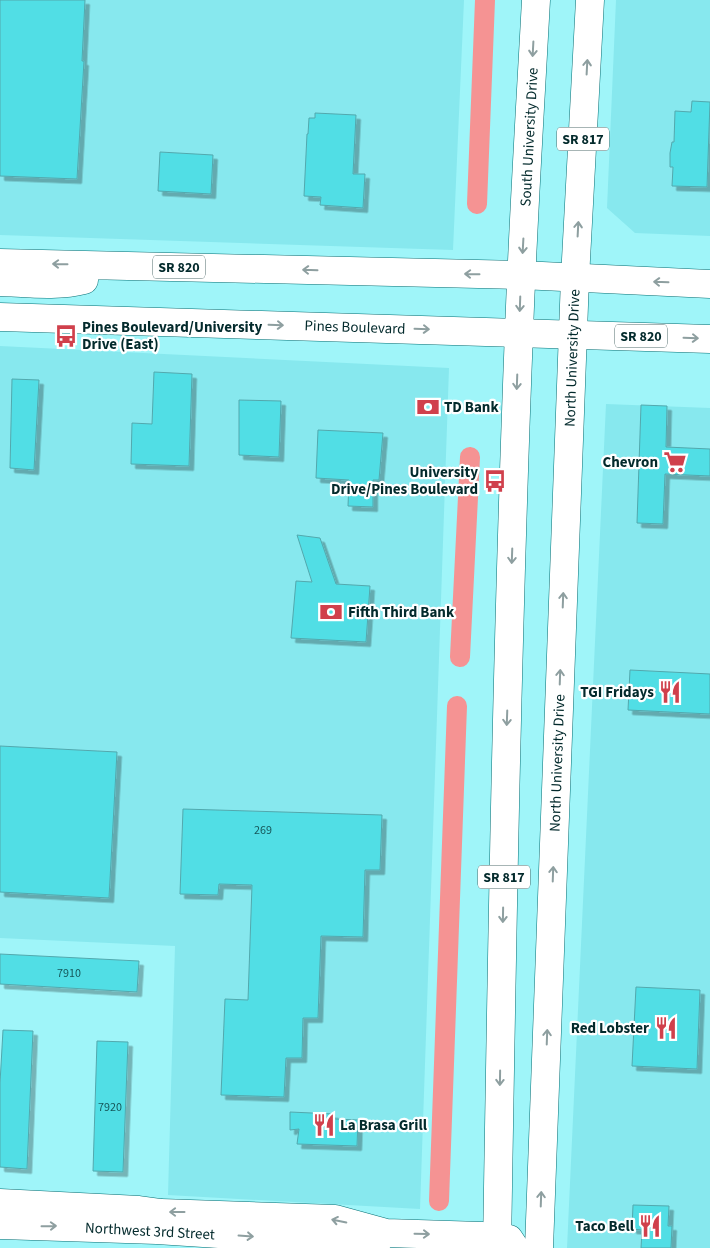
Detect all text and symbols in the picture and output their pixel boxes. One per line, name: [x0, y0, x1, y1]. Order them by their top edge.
one-way arrow: [529, 40, 538, 56]
one-way arrow: [583, 59, 592, 75]
street label: South University Drive: [515, 67, 544, 207]
road number: SR 817: [557, 128, 609, 150]
one-way arrow: [573, 222, 582, 238]
one-way arrow: [518, 238, 527, 254]
road number: SR 820: [153, 256, 205, 278]
one-way arrow: [52, 259, 68, 269]
one-way arrow: [302, 266, 318, 275]
one-way arrow: [464, 269, 480, 279]
one-way arrow: [654, 277, 670, 286]
street label: North University Drive: [560, 289, 585, 427]
one-way arrow: [515, 296, 524, 312]
street label: Pines Boulevard: [304, 315, 406, 340]
place label: Pines Boulevard/University Drive (East): [82, 317, 262, 355]
one-way arrow: [268, 320, 284, 329]
bus stop icon: Pines Boulevard/University Drive (East): [53, 323, 79, 349]
road number: SR 820: [615, 324, 667, 348]
one-way arrow: [414, 325, 430, 334]
one-way arrow: [682, 333, 699, 343]
one-way arrow: [512, 374, 522, 390]
bank icon: TD Bank: [415, 394, 441, 420]
place label: TD Bank: [444, 397, 499, 418]
supermarket icon: Chevron: [662, 449, 688, 475]
place label: Chevron: [602, 452, 658, 473]
place label: University Drive/Pines Boulevard: [331, 462, 478, 500]
bus stop icon: University Drive/Pines Boulevard: [482, 468, 508, 494]
one-way arrow: [507, 547, 516, 563]
one-way arrow: [558, 593, 567, 609]
bank icon: Fifth Third Bank: [318, 599, 344, 625]
place label: Fifth Third Bank: [348, 602, 455, 623]
one-way arrow: [555, 669, 565, 686]
restaurant icon: TGI Fridays: [657, 679, 683, 705]
place label: TGI Fridays: [580, 682, 654, 703]
street label: North University Drive: [545, 694, 570, 832]
one-way arrow: [502, 710, 511, 726]
house number: 269: [254, 822, 272, 839]
road number: SR 817: [478, 866, 530, 889]
one-way arrow: [548, 867, 557, 883]
one-way arrow: [498, 907, 508, 923]
house number: 7910: [57, 965, 81, 982]
restaurant icon: Red Lobster: [653, 1015, 679, 1041]
place label: Red Lobster: [571, 1018, 649, 1039]
one-way arrow: [542, 1029, 551, 1045]
one-way arrow: [495, 1070, 505, 1086]
house number: 7920: [98, 1099, 122, 1116]
restaurant icon: La Brasa Grill: [311, 1112, 337, 1138]
place label: La Brasa Grill: [340, 1115, 428, 1136]
one-way arrow: [536, 1192, 546, 1208]
one-way arrow: [169, 1207, 185, 1217]
restaurant icon: Taco Bell: [637, 1213, 663, 1239]
one-way arrow: [331, 1216, 347, 1225]
place label: Taco Bell: [575, 1216, 635, 1237]
street label: Northwest 3rd Street: [85, 1218, 215, 1245]
one-way arrow: [40, 1222, 56, 1231]
one-way arrow: [414, 1229, 430, 1239]
one-way arrow: [238, 1232, 254, 1241]

